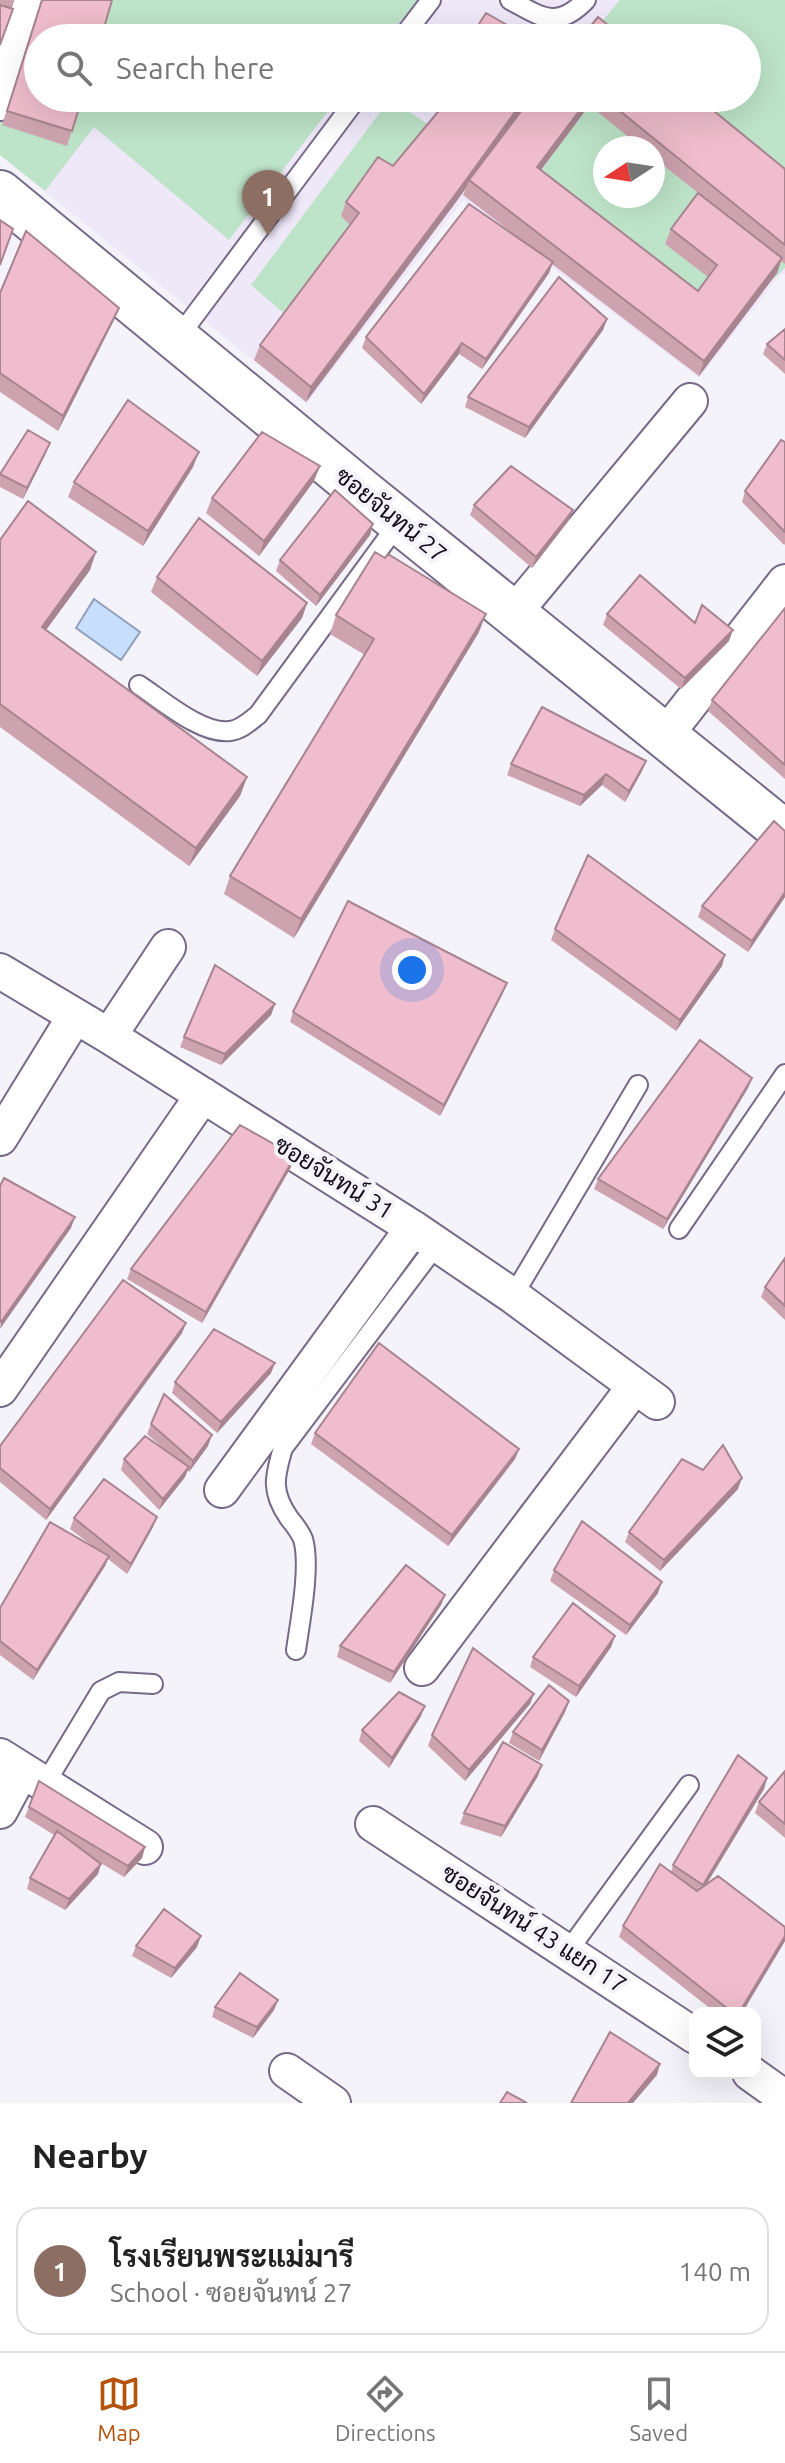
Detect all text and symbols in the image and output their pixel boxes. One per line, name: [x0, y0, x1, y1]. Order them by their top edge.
search box: [24, 24, 761, 112]
icon: search: [52, 46, 96, 90]
text: Search here: [116, 51, 275, 85]
north arrow: [593, 136, 665, 208]
pin: 1: [242, 170, 294, 236]
street label: ซอยจันทน์ 27: [330, 460, 453, 568]
your location: [392, 950, 432, 990]
street label: ซอยจันทน์ 31: [270, 1129, 400, 1225]
street label: ซอยจันทน์ 43 แยก 17: [437, 1857, 633, 1998]
map controls: [689, 2007, 761, 2079]
button: layers: [689, 2007, 761, 2079]
text: Nearby: [32, 2136, 147, 2174]
text: โรงเรียนพระแม่มารี: [110, 2239, 354, 2273]
text: 1: [53, 2257, 67, 2286]
text: 140 m: [679, 2257, 751, 2286]
text: School · ซอยจันทน์ 27: [110, 2278, 352, 2307]
tab: Map: [97, 2372, 141, 2445]
tab: Directions: [335, 2372, 436, 2445]
tab: Saved: [629, 2372, 688, 2445]

